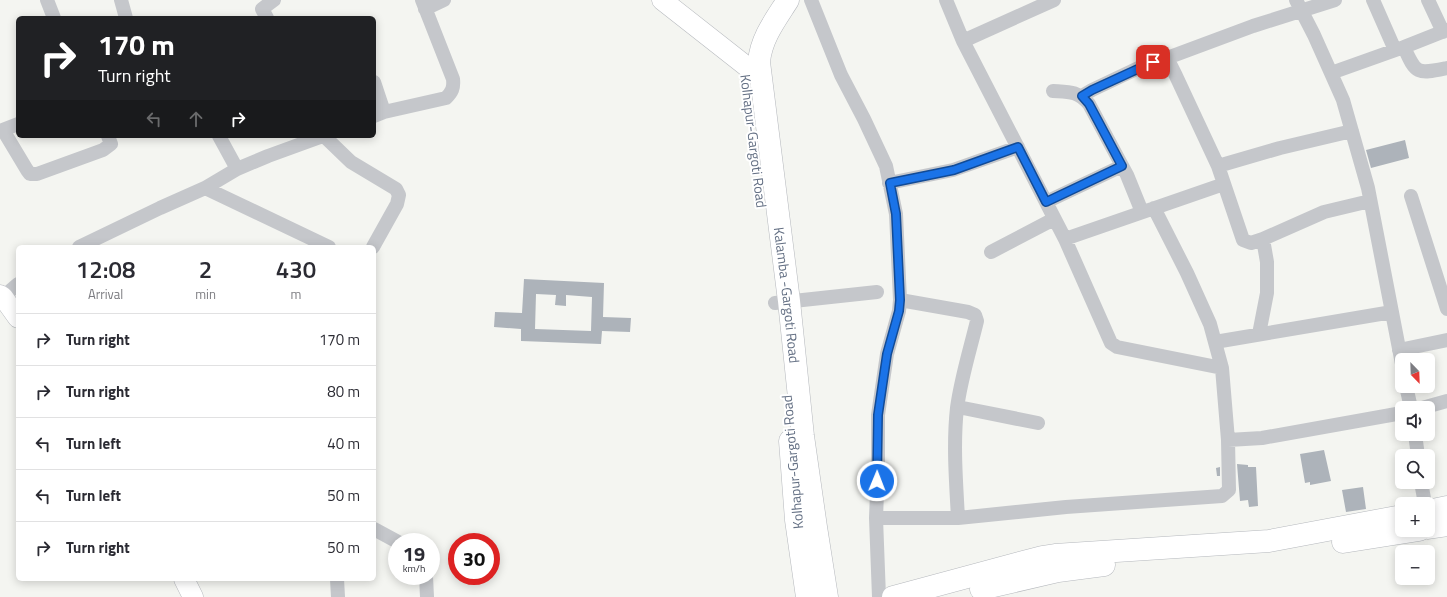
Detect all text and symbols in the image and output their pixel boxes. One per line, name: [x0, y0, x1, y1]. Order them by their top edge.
text: 170 m: [98, 23, 175, 66]
icon: right: [32, 32, 84, 84]
pin: [1136, 45, 1170, 79]
icon: arrive: [1142, 51, 1164, 73]
text: Turn right: [98, 62, 171, 89]
street label: Kolhapur-Gargoti Road: [735, 73, 773, 209]
icon: left: [143, 108, 165, 130]
icon: ahead: [185, 108, 207, 130]
icon: right: [227, 108, 249, 130]
street label: Kalamba -Gargoti Road: [769, 226, 806, 364]
text: 12:08: [76, 251, 135, 287]
text: 2: [199, 251, 212, 287]
text: 430: [276, 251, 316, 287]
text: Arrival: [88, 284, 123, 304]
text: min: [195, 284, 216, 304]
text: m: [291, 284, 301, 304]
text: Turn right: [66, 328, 130, 351]
text: 170 m: [319, 328, 360, 351]
icon: right: [32, 329, 54, 351]
north arrow: [1395, 353, 1435, 393]
map controls: [1395, 353, 1435, 585]
text: Turn right: [66, 380, 130, 403]
text: 80 m: [327, 380, 360, 403]
icon: right: [32, 381, 54, 403]
street label: Kolhapur-Gargoti Road: [776, 394, 808, 530]
button: sound: [1395, 401, 1435, 441]
text: Turn left: [66, 432, 121, 455]
text: 40 m: [327, 432, 360, 455]
icon: left: [32, 433, 54, 455]
button: search: [1395, 449, 1435, 489]
position arrow: [856, 460, 898, 502]
text: Turn left: [66, 484, 121, 507]
text: 50 m: [327, 484, 360, 507]
icon: left: [32, 485, 54, 507]
button: +: [1395, 497, 1435, 537]
speed limit sign: 30: [448, 533, 500, 585]
text: Turn right: [66, 536, 130, 559]
text: 50 m: [327, 536, 360, 559]
icon: right: [32, 537, 54, 559]
text: 19: [403, 538, 425, 569]
button: −: [1395, 545, 1435, 585]
text: km/h: [403, 561, 425, 576]

